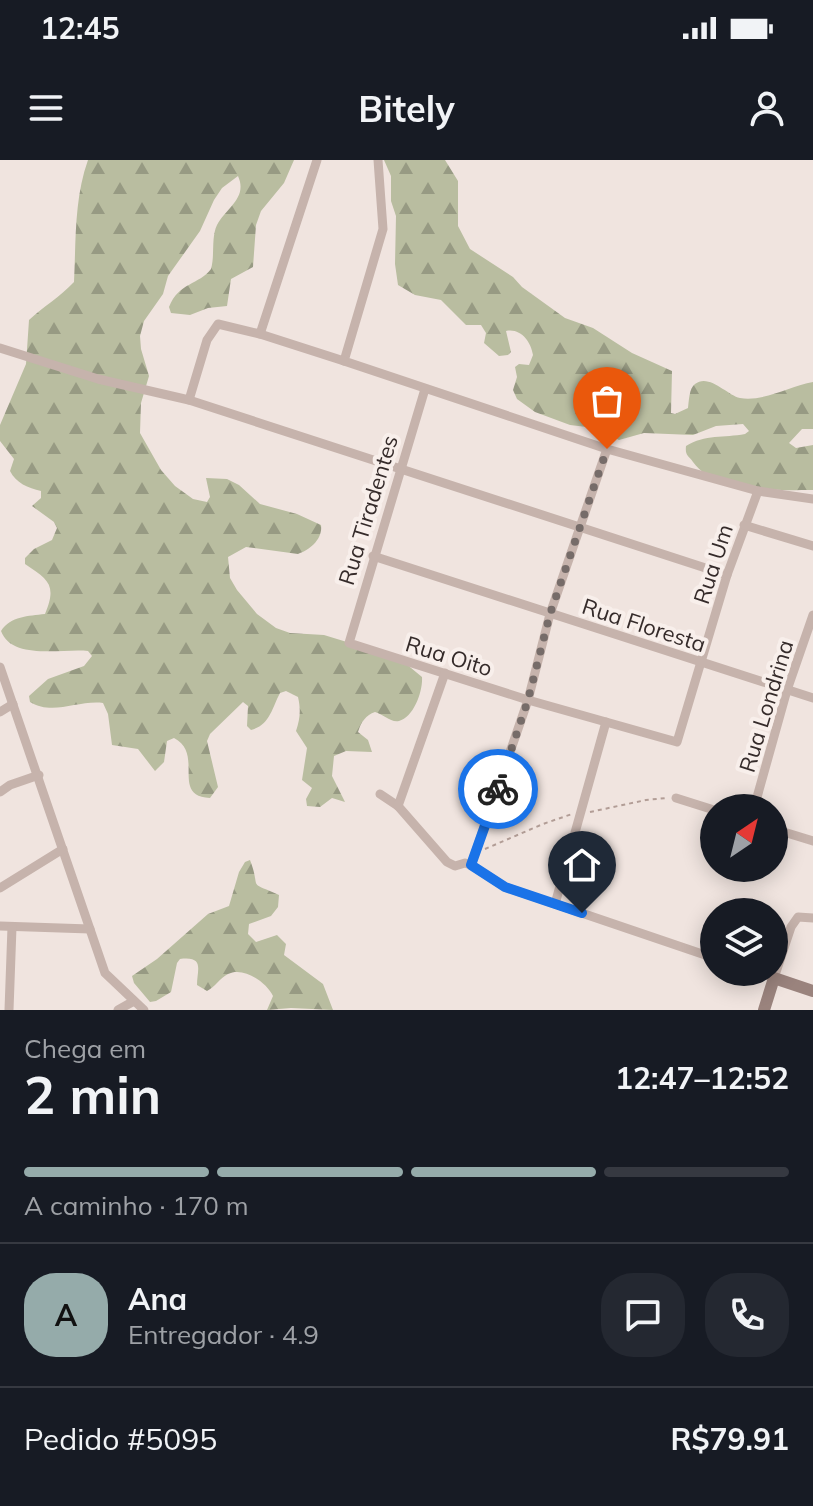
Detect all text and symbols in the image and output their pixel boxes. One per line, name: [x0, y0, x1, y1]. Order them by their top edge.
text: 12:45: [40, 9, 119, 47]
icon: menu: [24, 86, 68, 130]
text: Bitely: [358, 86, 455, 131]
icon: person: [745, 86, 789, 130]
pin: [573, 367, 641, 449]
icon: bag: [585, 379, 629, 423]
street label: Rua Tiradentes: [332, 432, 404, 588]
street label: Rua Um: [687, 521, 739, 607]
street label: Rua Floresta: [579, 592, 709, 658]
street label: Rua Oito: [402, 630, 496, 682]
street label: Rua Londrina: [733, 637, 799, 775]
courier: [458, 749, 538, 829]
icon: bike: [476, 767, 520, 811]
north arrow: [700, 794, 788, 882]
map controls: [700, 794, 788, 986]
pin: [548, 831, 616, 913]
icon: home: [560, 843, 604, 887]
button: layers: [700, 898, 788, 986]
text: Chega em: [24, 1032, 146, 1065]
text: 12:47–12:52: [615, 1059, 789, 1097]
text: 2 min: [24, 1062, 161, 1127]
text: A caminho · 170 m: [24, 1189, 249, 1222]
button: chat: [601, 1273, 685, 1357]
button: phone: [705, 1273, 789, 1357]
text: Ana: [128, 1280, 187, 1318]
text: A: [55, 1296, 77, 1334]
text: Entregador · 4.9: [128, 1318, 319, 1351]
text: Pedido #5095: [24, 1420, 217, 1458]
text: R$79.91: [671, 1420, 789, 1458]

